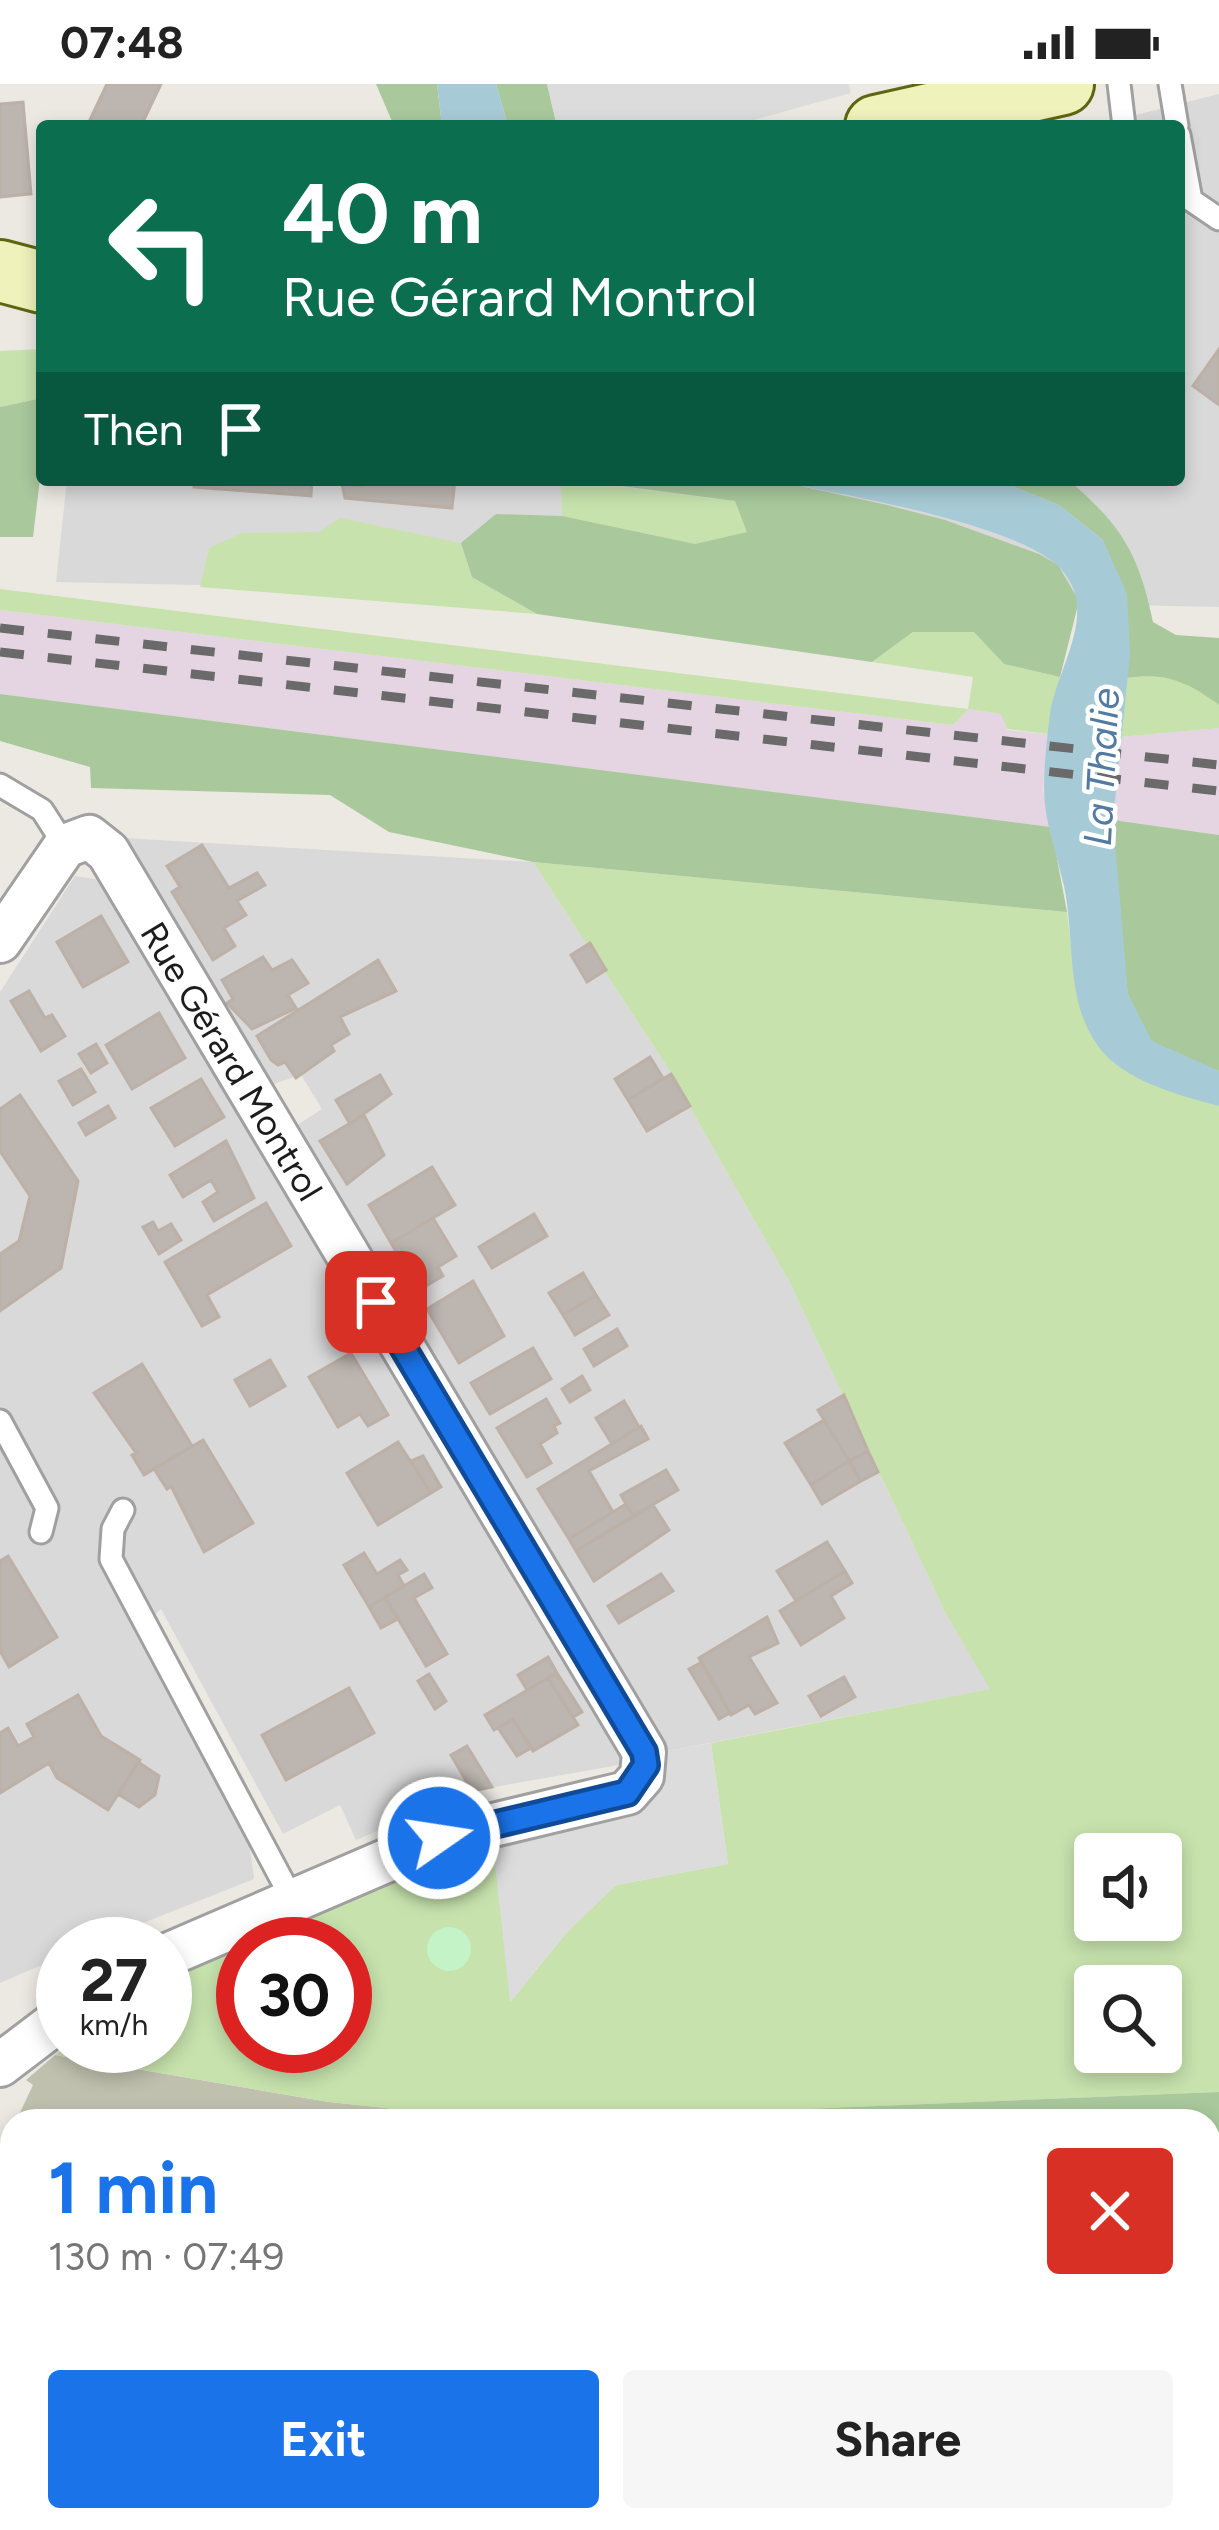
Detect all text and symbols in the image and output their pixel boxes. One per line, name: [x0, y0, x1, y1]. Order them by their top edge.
text: 07:48: [60, 15, 184, 69]
text: 40 m: [282, 163, 483, 264]
icon: left: [84, 168, 240, 324]
text: Rue Gérard Montrol: [282, 265, 757, 330]
icon: arrive: [208, 396, 274, 462]
text: Then: [84, 402, 184, 456]
water label: La Thalie: [1074, 687, 1129, 847]
street label: Rue Gérard Montrol: [132, 914, 332, 1208]
pin: [325, 1251, 427, 1353]
icon: arrive: [343, 1269, 409, 1335]
position arrow: [376, 1775, 502, 1901]
map controls: [1074, 1833, 1182, 2073]
button: sound: [1074, 1833, 1182, 1941]
speed limit sign: 30: [216, 1917, 372, 2073]
text: 27: [80, 1944, 148, 2016]
button: search: [1074, 1965, 1182, 2073]
text: km/h: [80, 2006, 148, 2043]
text: 1 min: [48, 2145, 218, 2231]
button: close: [1047, 2148, 1173, 2274]
text: 130 m · 07:49: [48, 2233, 284, 2280]
button: Exit: [48, 2370, 599, 2508]
button: Share: [623, 2370, 1173, 2508]

